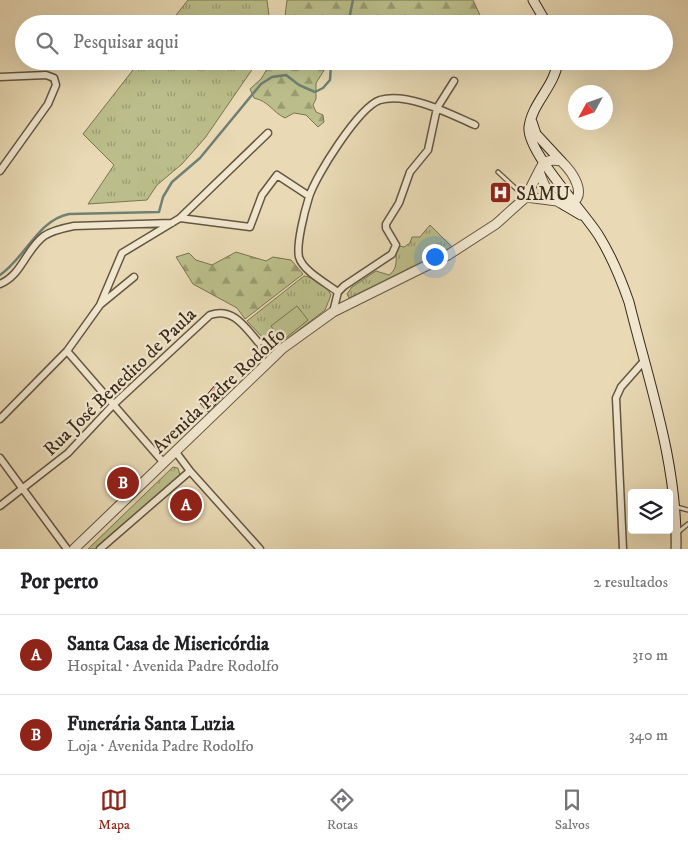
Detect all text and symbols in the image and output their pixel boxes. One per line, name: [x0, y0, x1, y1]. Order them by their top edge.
search box: [15, 15, 673, 70]
icon: search: [33, 29, 61, 57]
text: Pesquisar aqui: [73, 31, 179, 54]
north arrow: [568, 85, 613, 130]
hospital icon: SAMU: [488, 181, 512, 205]
place label: SAMU: [516, 183, 570, 206]
your location: [422, 244, 448, 270]
street label: Rua José Benedito de Paula: [39, 303, 201, 461]
street label: Avenida Padre Rodolfo: [148, 324, 290, 459]
pin: B: [107, 464, 139, 502]
pin: A: [170, 486, 202, 524]
map controls: [628, 489, 673, 534]
button: layers: [628, 489, 673, 534]
text: Por perto: [20, 569, 98, 595]
text: 2 resultados: [593, 572, 668, 592]
text: Santa Casa de Misericórdia: [67, 633, 269, 656]
text: A: [31, 645, 41, 665]
text: 310 m: [632, 645, 668, 665]
text: Hospital · Avenida Padre Rodolfo: [67, 656, 279, 676]
text: Funerária Santa Luzia: [67, 713, 234, 736]
text: B: [31, 725, 41, 745]
text: 340 m: [629, 725, 668, 745]
text: Loja · Avenida Padre Rodolfo: [67, 736, 254, 756]
tab: Mapa: [98, 786, 130, 834]
tab: Rotas: [327, 786, 358, 834]
tab: Salvos: [555, 786, 590, 834]

